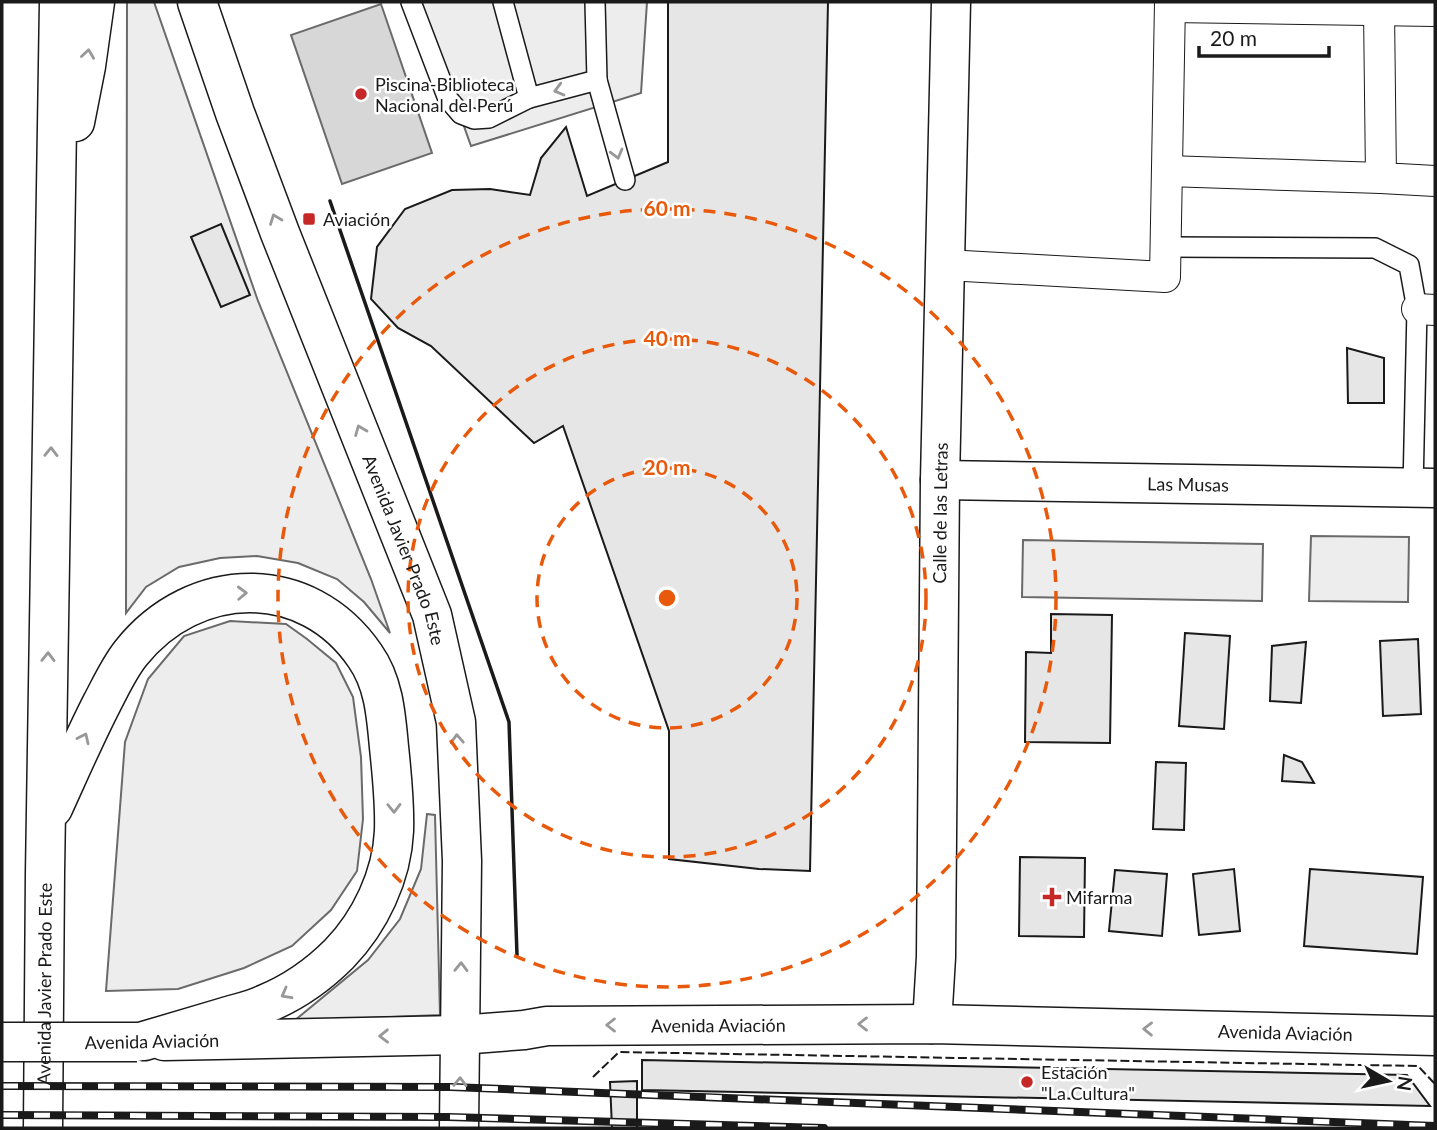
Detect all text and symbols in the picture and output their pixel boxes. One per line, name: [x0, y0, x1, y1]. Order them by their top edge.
scale bar: [1199, 14, 1328, 58]
text: 20 m: [1210, 25, 1257, 50]
one-way arrow: [80, 48, 95, 59]
place label: Piscina-Biblioteca Nacional del Perú: [375, 73, 514, 116]
one-way arrow: [554, 82, 566, 96]
marker: Piscina-Biblioteca Nacional del Perú: [353, 86, 369, 102]
one-way arrow: [609, 148, 624, 160]
text: 60 m: [643, 195, 691, 220]
place label: Aviación: [323, 208, 390, 230]
marker: Aviación: [301, 211, 317, 227]
one-way arrow: [269, 214, 283, 226]
text: 40 m: [643, 325, 691, 350]
one-way arrow: [354, 425, 368, 437]
street label: Calle de las Letras: [928, 442, 952, 584]
one-way arrow: [44, 446, 59, 457]
street label: Avenida Javier Prado Este: [358, 451, 449, 647]
text: 20 m: [643, 454, 691, 479]
street label: Las Musas: [1147, 472, 1229, 496]
one-way arrow: [237, 586, 248, 601]
centre of rings: [655, 586, 679, 610]
one-way arrow: [41, 651, 56, 662]
one-way arrow: [76, 733, 90, 746]
one-way arrow: [449, 734, 464, 745]
one-way arrow: [386, 803, 402, 813]
street label: Avenida Javier Prado Este: [32, 883, 56, 1085]
place label: Mifarma: [1066, 886, 1132, 908]
marker: Mifarma: [1044, 889, 1060, 905]
one-way arrow: [453, 961, 469, 971]
one-way arrow: [280, 985, 293, 999]
street label: Avenida Aviación: [651, 1014, 786, 1036]
one-way arrow: [858, 1016, 868, 1032]
one-way arrow: [606, 1017, 616, 1033]
street label: Avenida Aviación: [1218, 1020, 1353, 1045]
one-way arrow: [1143, 1021, 1153, 1037]
street label: Avenida Aviación: [85, 1029, 219, 1053]
one-way arrow: [379, 1029, 390, 1044]
north arrow: [1353, 1046, 1423, 1116]
place label: Estación "La Cultura": [1041, 1061, 1135, 1104]
marker: Estación "La Cultura": [1019, 1074, 1035, 1090]
text: N: [1393, 1075, 1418, 1093]
one-way arrow: [452, 1076, 467, 1087]

